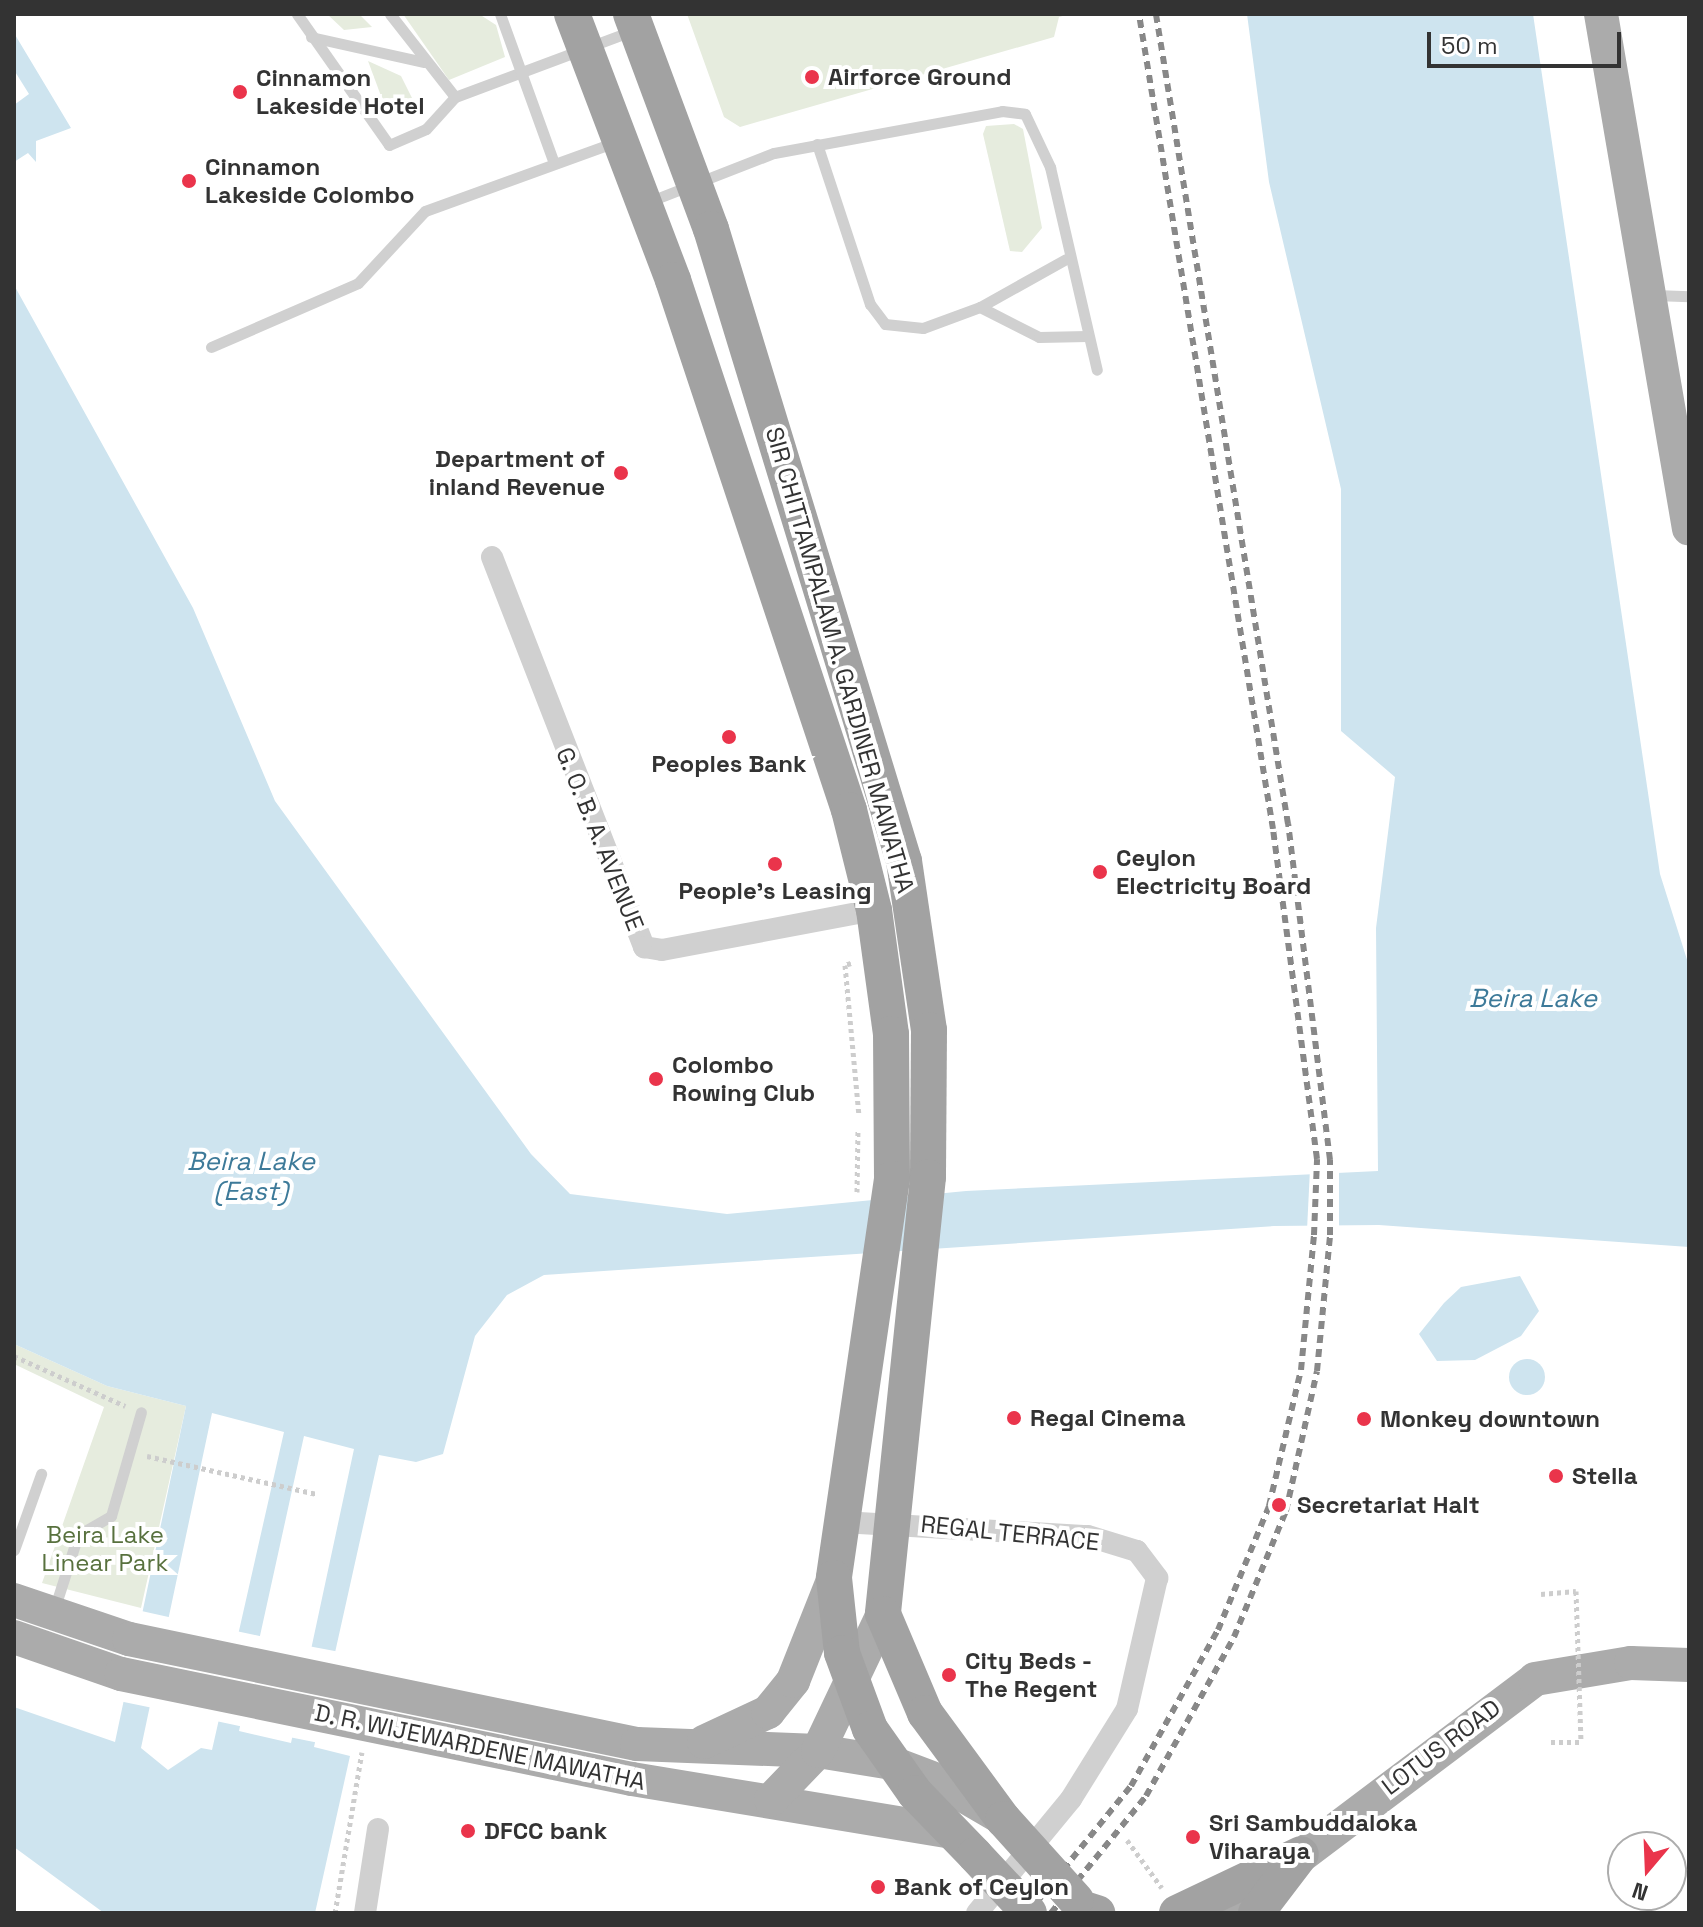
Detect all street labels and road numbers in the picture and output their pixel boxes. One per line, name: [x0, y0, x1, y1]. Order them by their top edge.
street label: SIR CHITTAMPALAM A. GARDINER MAWATHA: [759, 423, 921, 897]
street label: G. O. B. A. AVENUE: [549, 741, 651, 937]
street label: REGAL TERRACE: [919, 1509, 1101, 1557]
street label: LOTUS ROAD: [1376, 1693, 1506, 1801]
street label: D. R. WIJEWARDENE MAWATHA: [311, 1698, 649, 1796]

